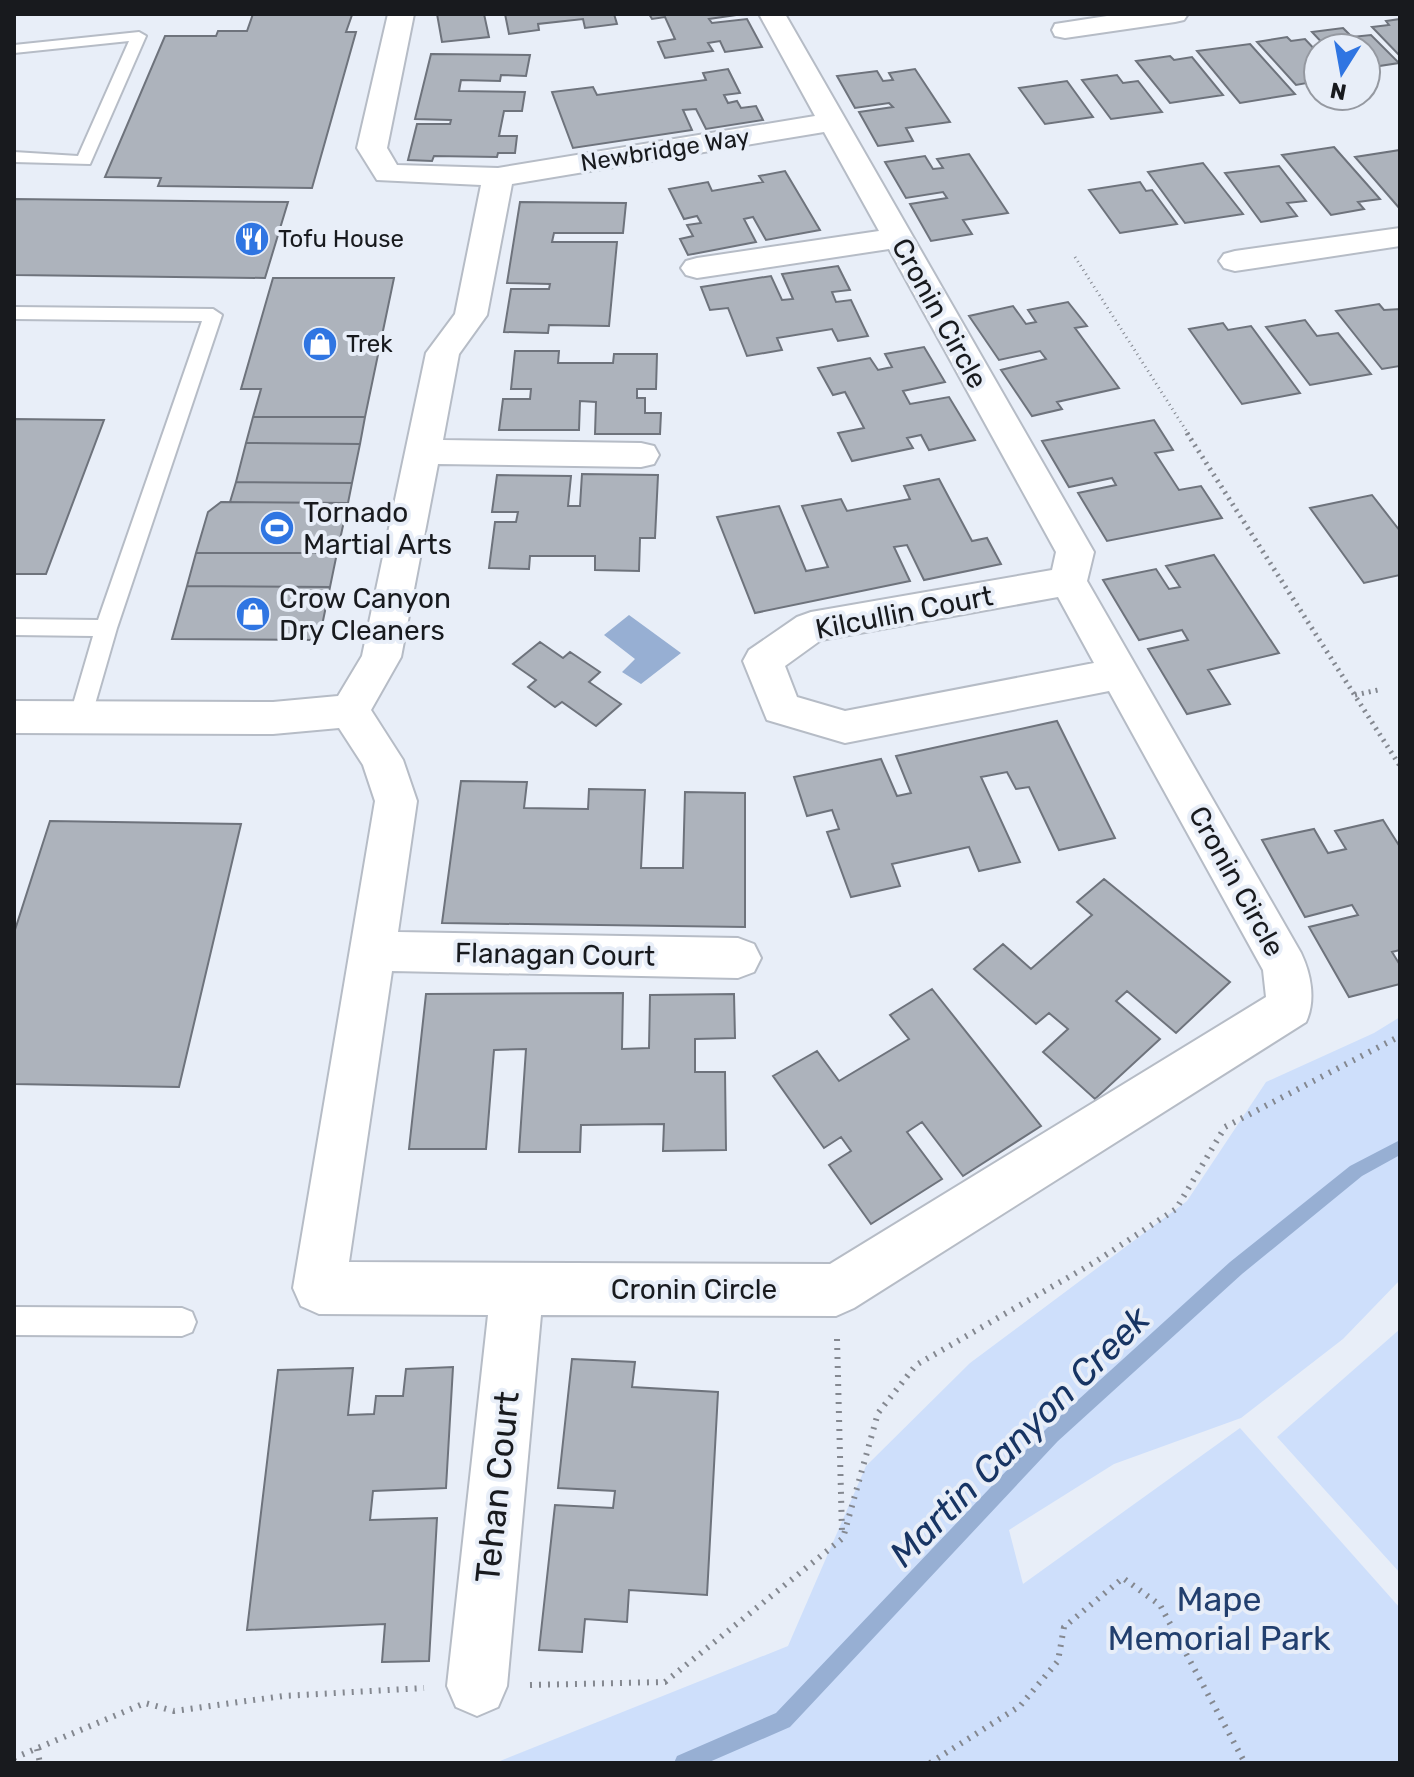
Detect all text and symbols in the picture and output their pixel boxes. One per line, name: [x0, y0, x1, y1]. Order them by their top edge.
north arrow: [1302, 32, 1382, 112]
text: N: [1328, 76, 1349, 106]
street label: Newbridge Way: [579, 123, 751, 177]
restaurant icon: Tofu House: [233, 220, 271, 258]
place label: Tofu House: [278, 225, 404, 253]
street label: Cronin Circle: [885, 232, 994, 394]
shop icon: Trek: [301, 325, 339, 363]
place label: Trek: [346, 330, 393, 358]
place label: Tornado Martial Arts: [303, 496, 452, 561]
sports icon: Tornado Martial Arts: [258, 509, 296, 547]
street label: Kilcullin Court: [813, 579, 996, 646]
place label: Crow Canyon Dry Cleaners: [279, 582, 451, 647]
shop icon: Crow Canyon Dry Cleaners: [234, 595, 272, 633]
street label: Cronin Circle: [1182, 800, 1291, 962]
street label: Flanagan Court: [455, 936, 655, 973]
street label: Cronin Circle: [611, 1273, 777, 1306]
water label: Martin Canyon Creek: [880, 1297, 1159, 1575]
street label: Tehan Court: [467, 1389, 528, 1585]
park label: Mape Memorial Park: [1107, 1579, 1331, 1659]

